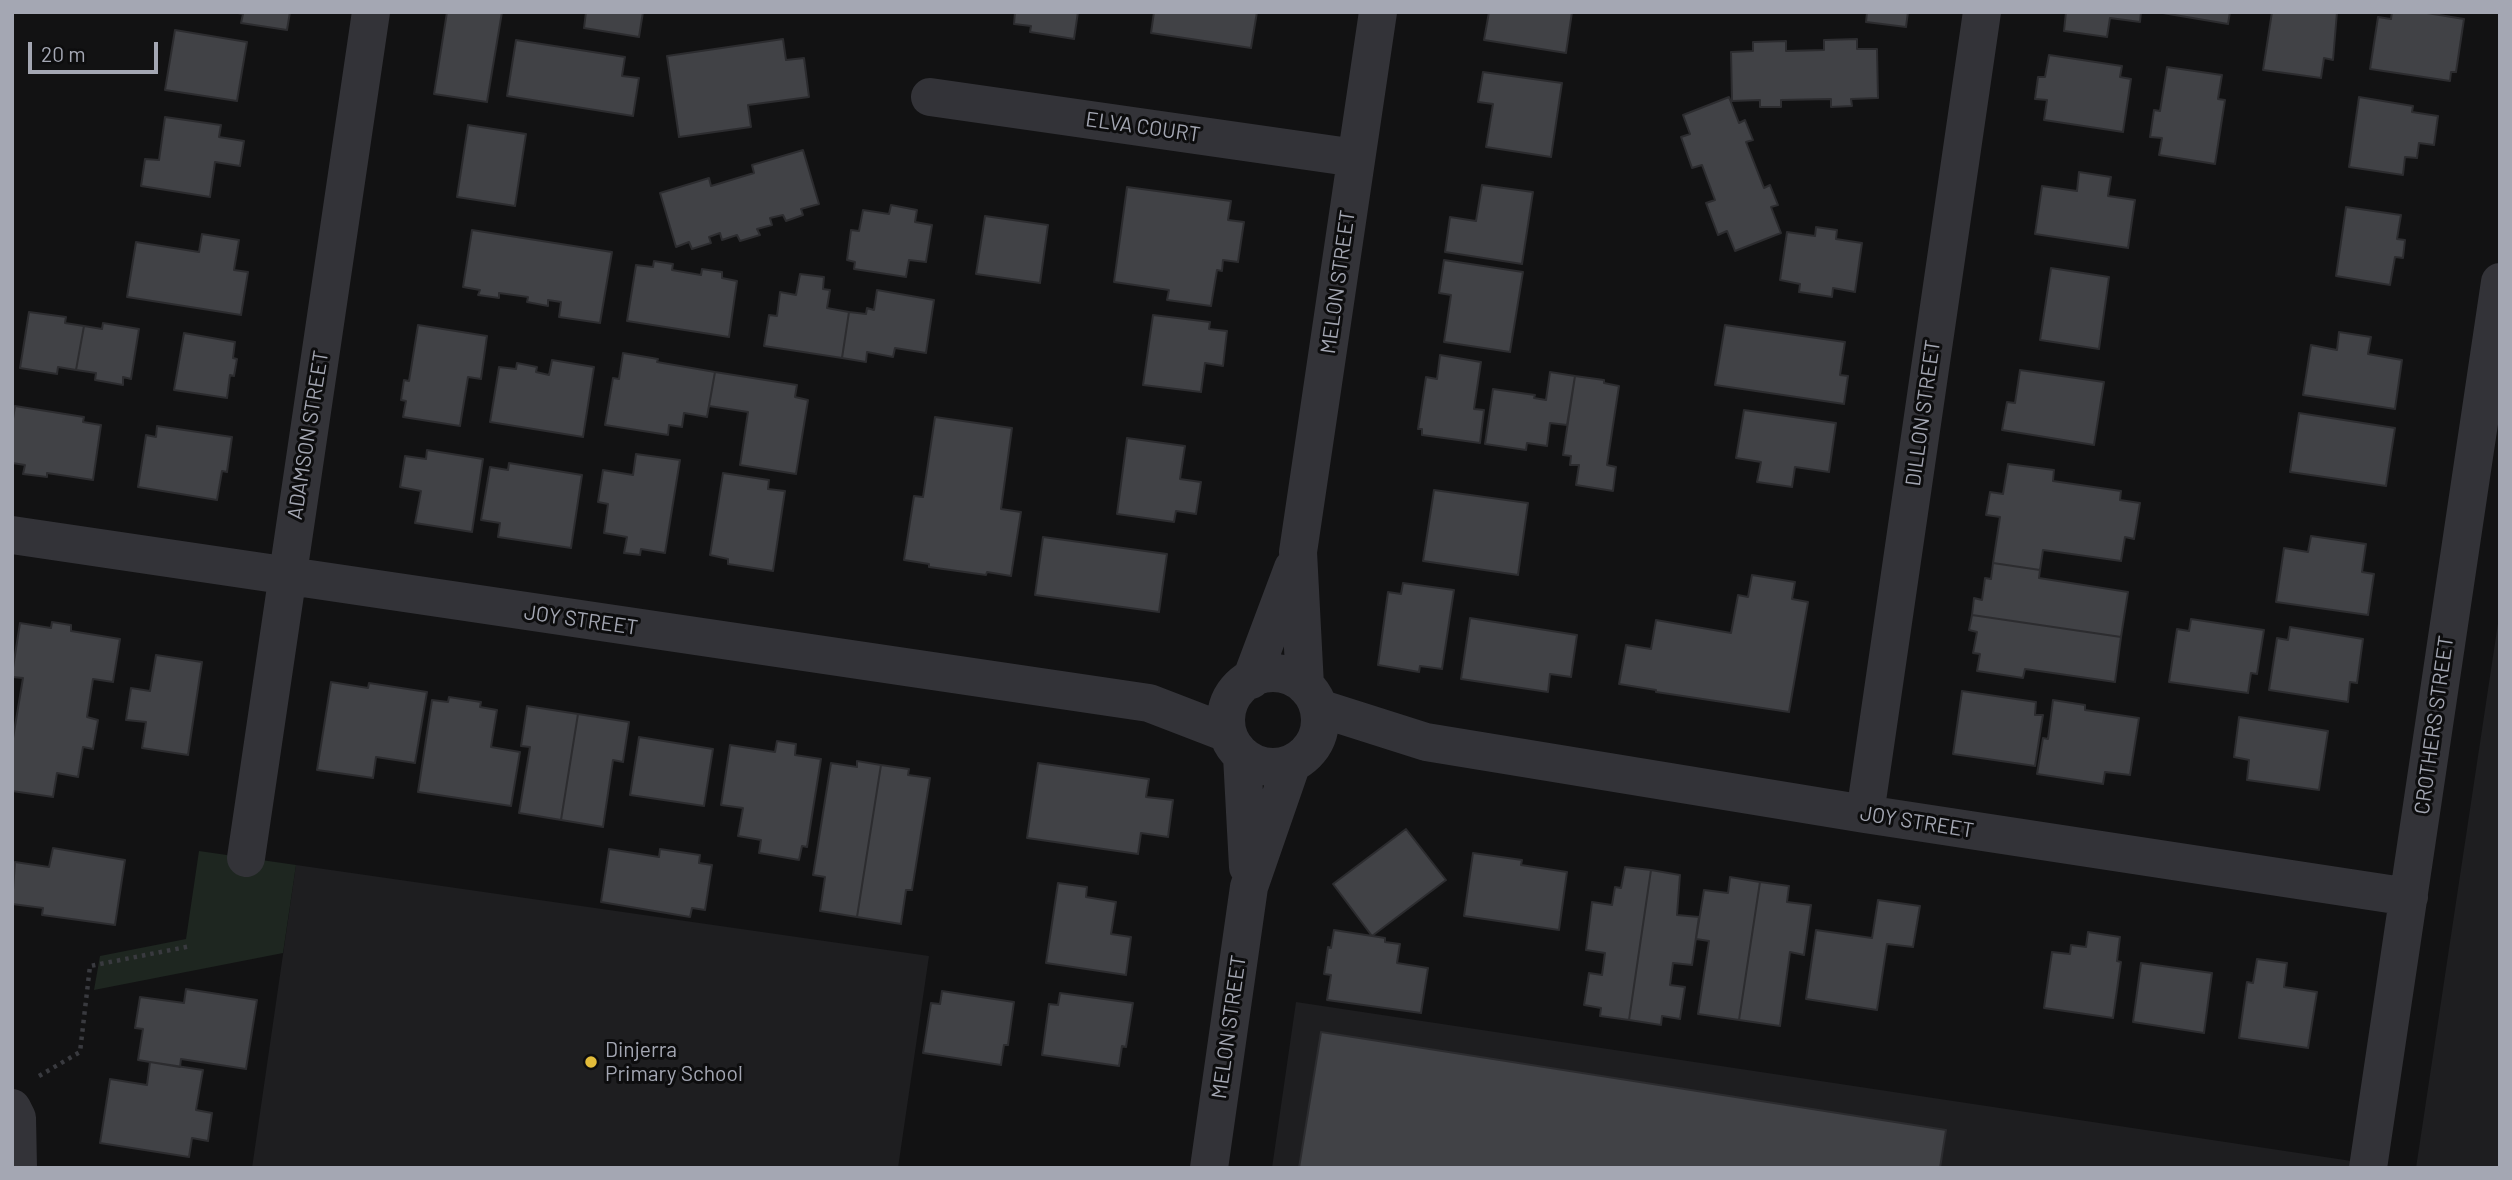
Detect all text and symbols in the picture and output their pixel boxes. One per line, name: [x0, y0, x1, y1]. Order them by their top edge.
scale bar: [32, 28, 161, 72]
text: 20 m: [41, 41, 86, 66]
street label: ELVA COURT: [1084, 106, 1202, 148]
street label: MELON STREET: [1315, 208, 1361, 356]
street label: DILLON STREET: [1900, 338, 1946, 488]
street label: ADAMSON STREET: [282, 349, 334, 521]
street label: JOY STREET: [522, 600, 640, 640]
street label: CROTHERS STREET: [2409, 634, 2459, 816]
street label: JOY STREET: [1858, 801, 1976, 843]
street label: MELON STREET: [1206, 953, 1252, 1101]
place label: Dinjerra Primary School: [605, 1037, 743, 1087]
marker: Dinjerra Primary School: [583, 1054, 599, 1070]

